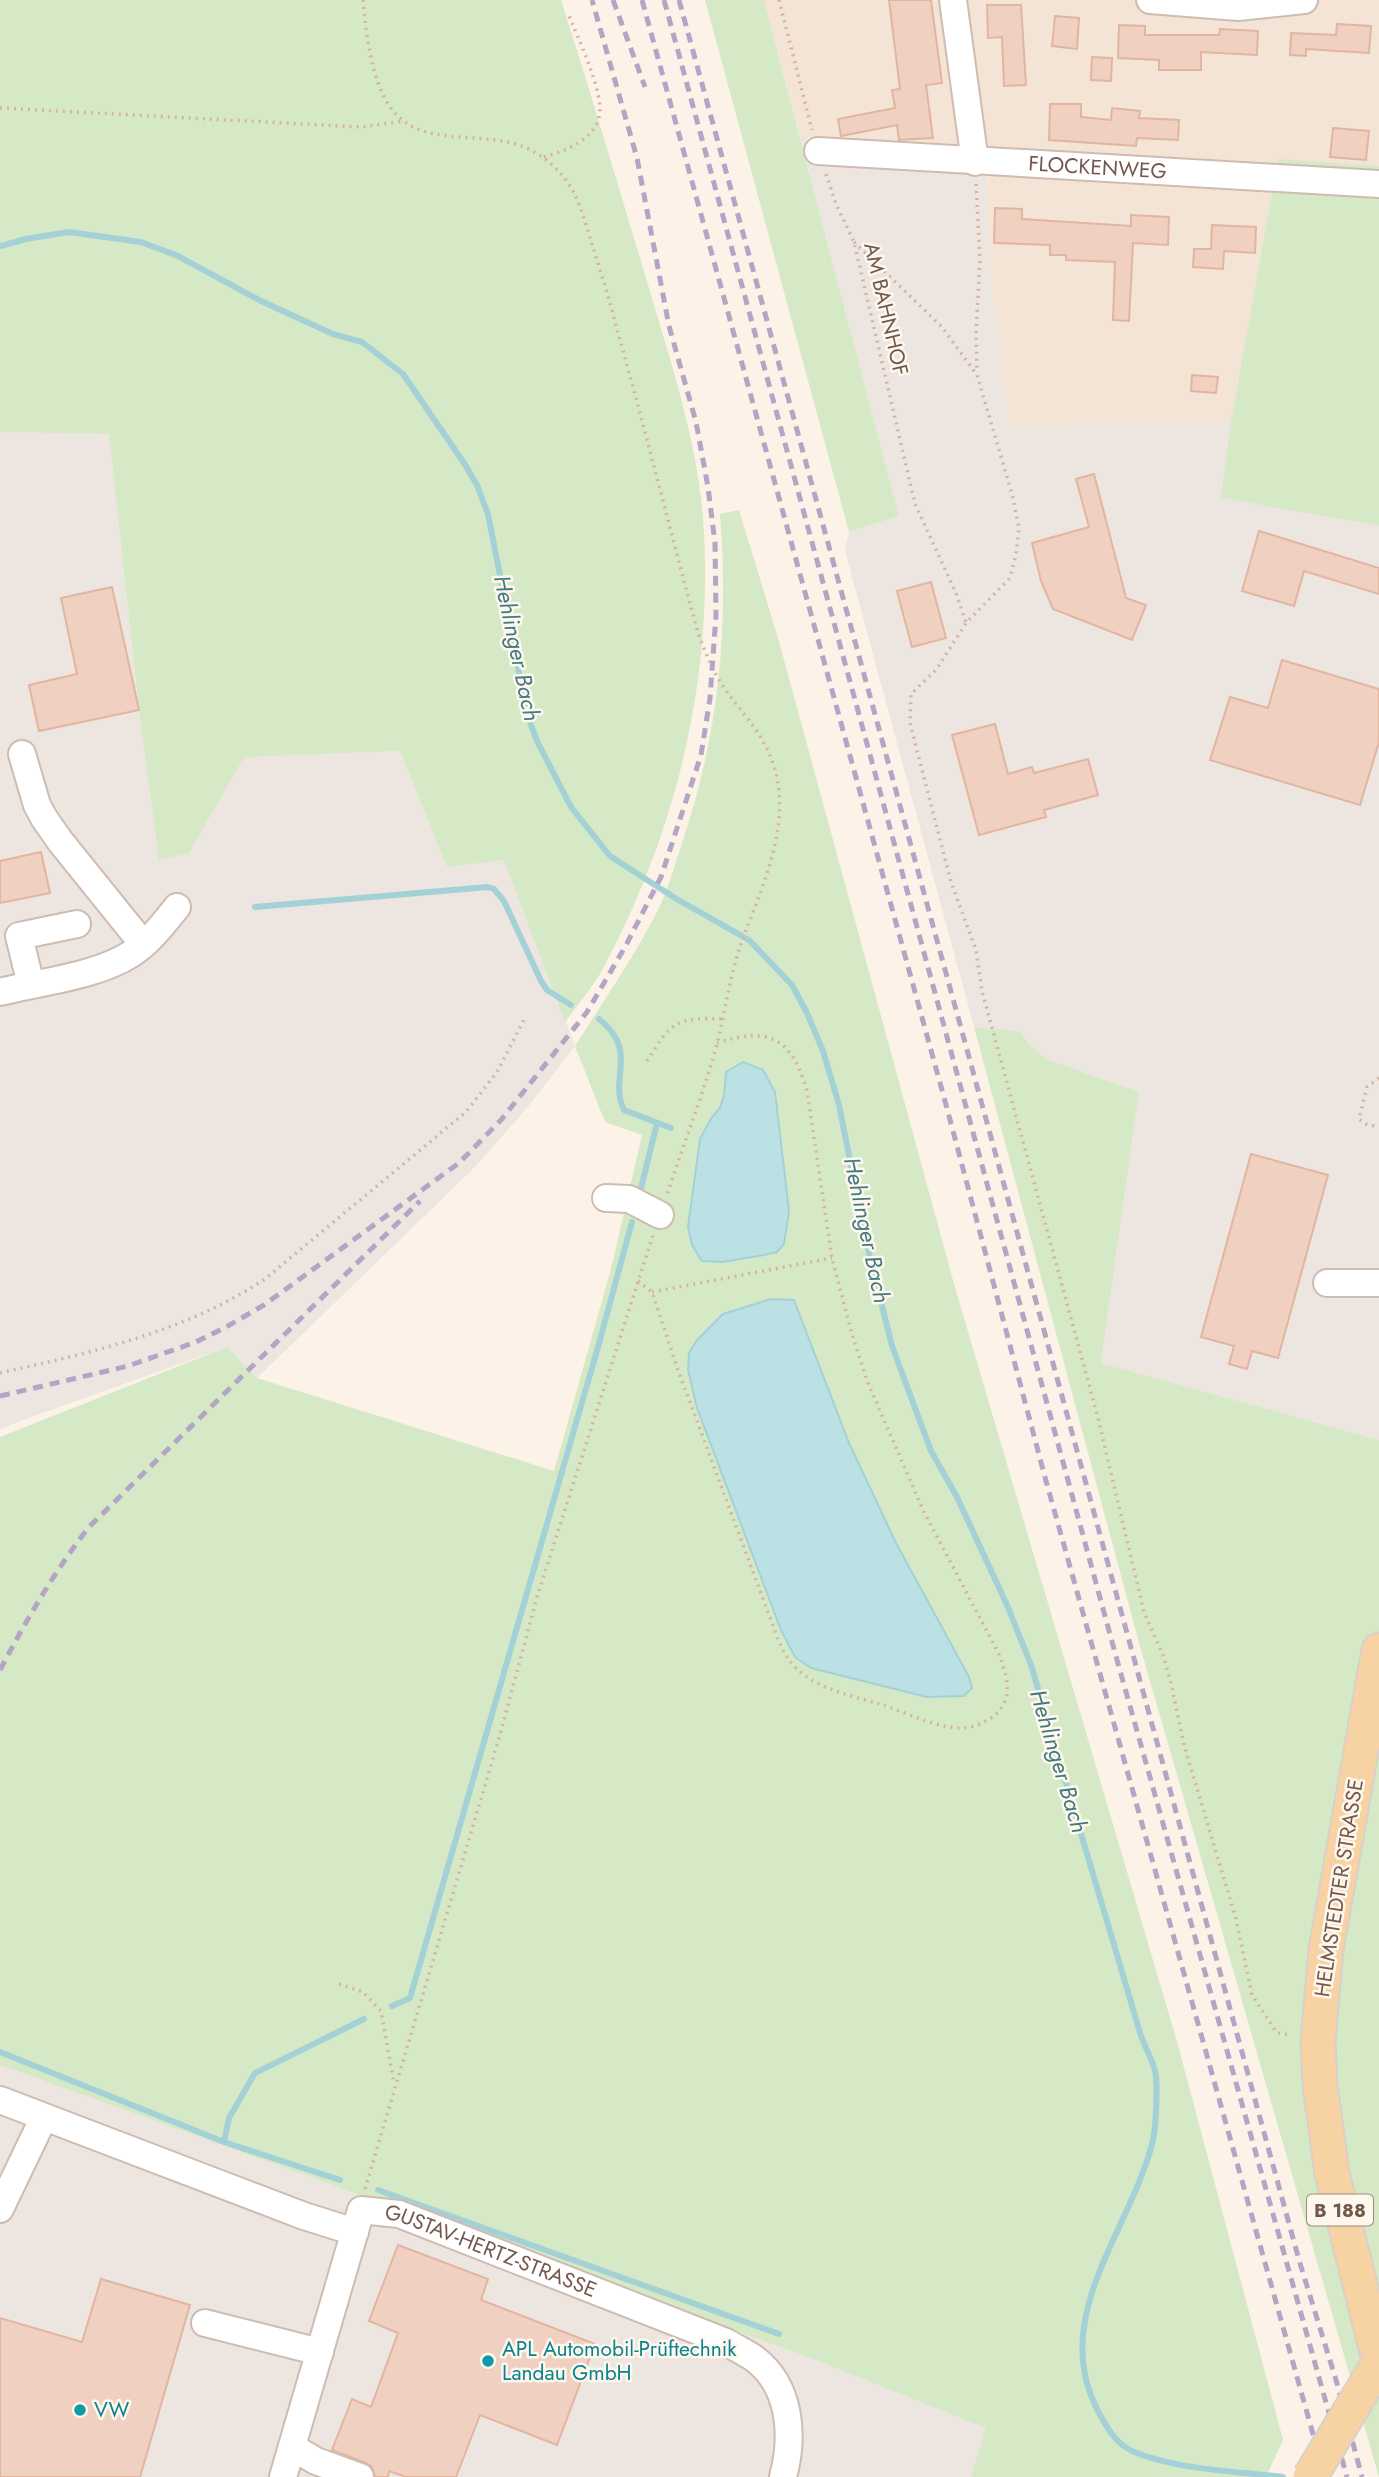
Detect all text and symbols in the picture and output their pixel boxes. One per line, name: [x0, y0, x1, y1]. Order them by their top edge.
street label: FLOCKENWEG: [1027, 148, 1168, 186]
street label: AM BAHNHOF: [856, 239, 916, 379]
water label: Hehlinger Bach: [485, 572, 549, 724]
water label: Hehlinger Bach: [835, 1154, 899, 1306]
water label: Hehlinger Bach: [1021, 1685, 1097, 1837]
street label: HELMSTEDTER STRASSE: [1307, 1777, 1371, 1999]
road number: B 188: [1307, 2194, 1373, 2226]
street label: GUSTAV-HERTZ-STRASSE: [384, 2198, 601, 2305]
place label: APL Automobil-Prüftechnik Landau GmbH: [502, 2334, 737, 2388]
marker: APL Automobil-Prüftechnik Landau GmbH: [480, 2353, 496, 2369]
place label: VW: [94, 2395, 129, 2425]
marker: VW: [72, 2402, 88, 2418]

